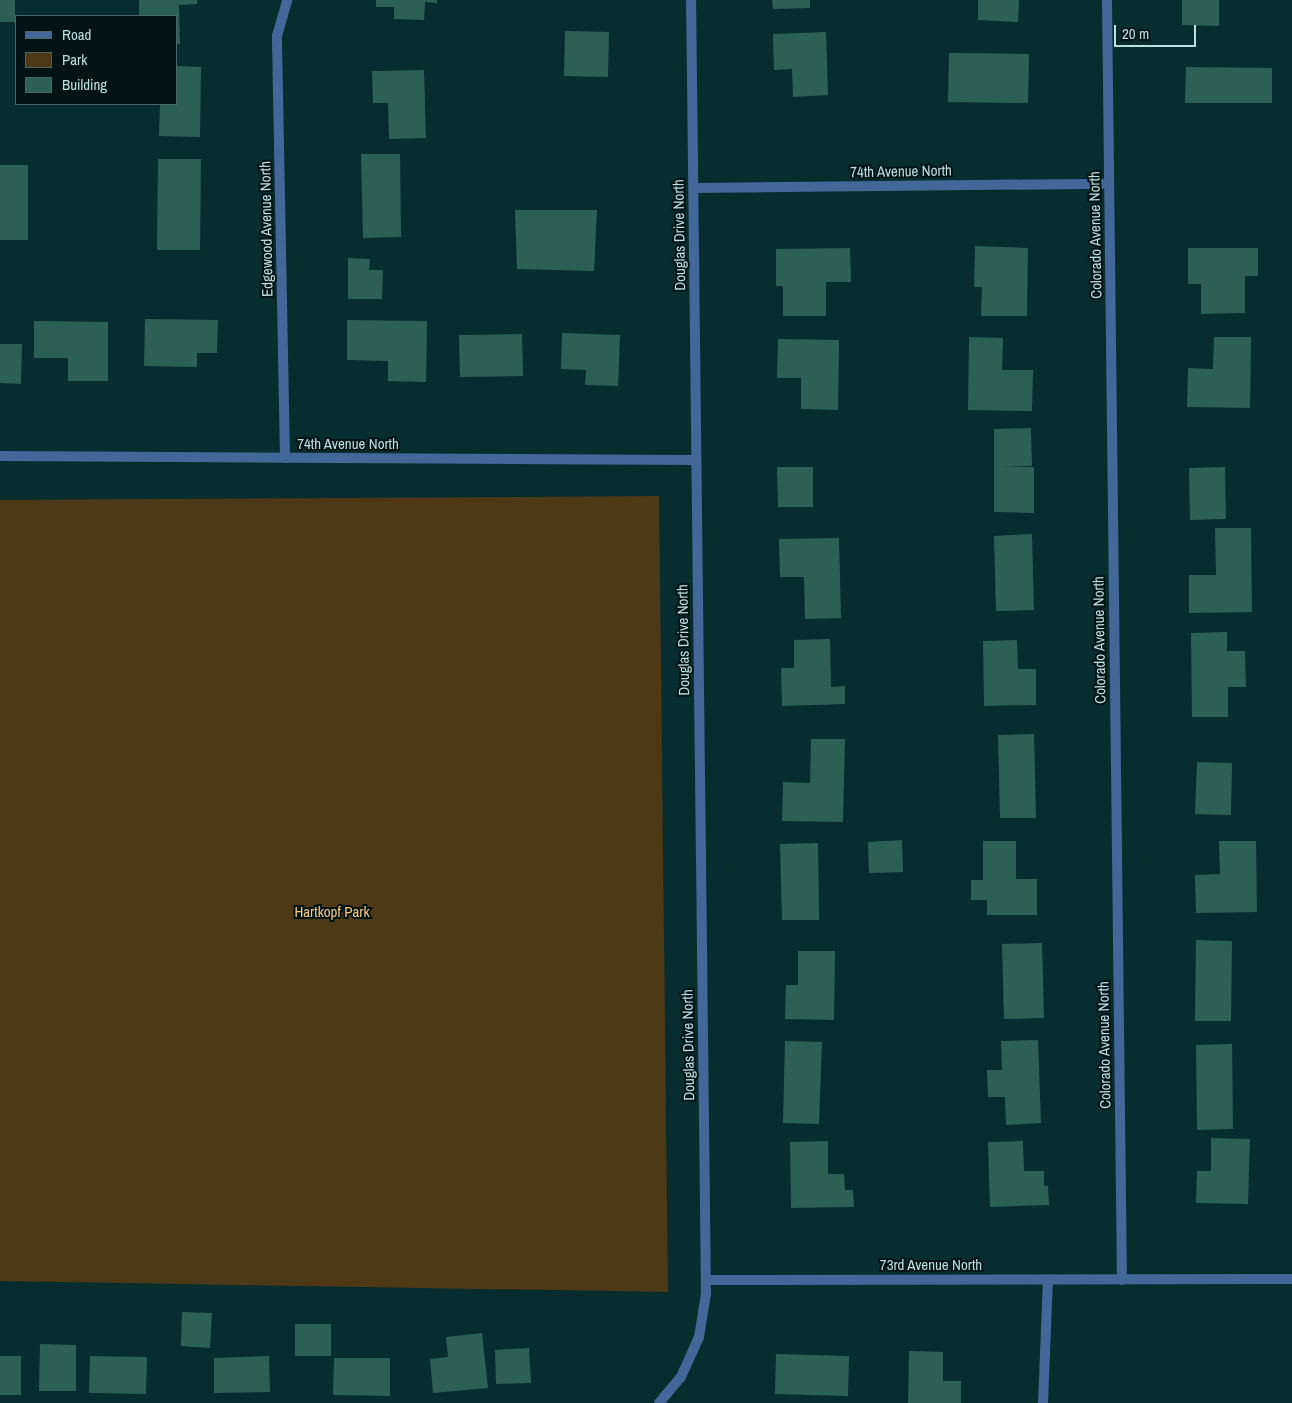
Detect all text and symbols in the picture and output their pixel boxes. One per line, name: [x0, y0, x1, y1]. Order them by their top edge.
legend: [15, 15, 178, 105]
scale bar: [1117, 15, 1200, 47]
text: 20 m: [1122, 23, 1149, 44]
text: Road: [62, 24, 91, 45]
text: Park: [62, 49, 87, 70]
text: Building: [62, 74, 107, 95]
street label: Edgewood Avenue North: [256, 161, 276, 297]
street label: 74th Avenue North: [850, 161, 952, 181]
street label: Colorado Avenue North: [1085, 171, 1105, 299]
street label: Douglas Drive North: [669, 179, 689, 291]
street label: 74th Avenue North: [297, 435, 399, 453]
street label: Colorado Avenue North: [1089, 576, 1109, 704]
street label: Douglas Drive North: [673, 584, 693, 696]
park label: Hartkopf Park: [294, 903, 370, 921]
street label: Colorado Avenue North: [1094, 981, 1114, 1109]
street label: Douglas Drive North: [678, 989, 698, 1101]
street label: 73rd Avenue North: [879, 1256, 983, 1274]

